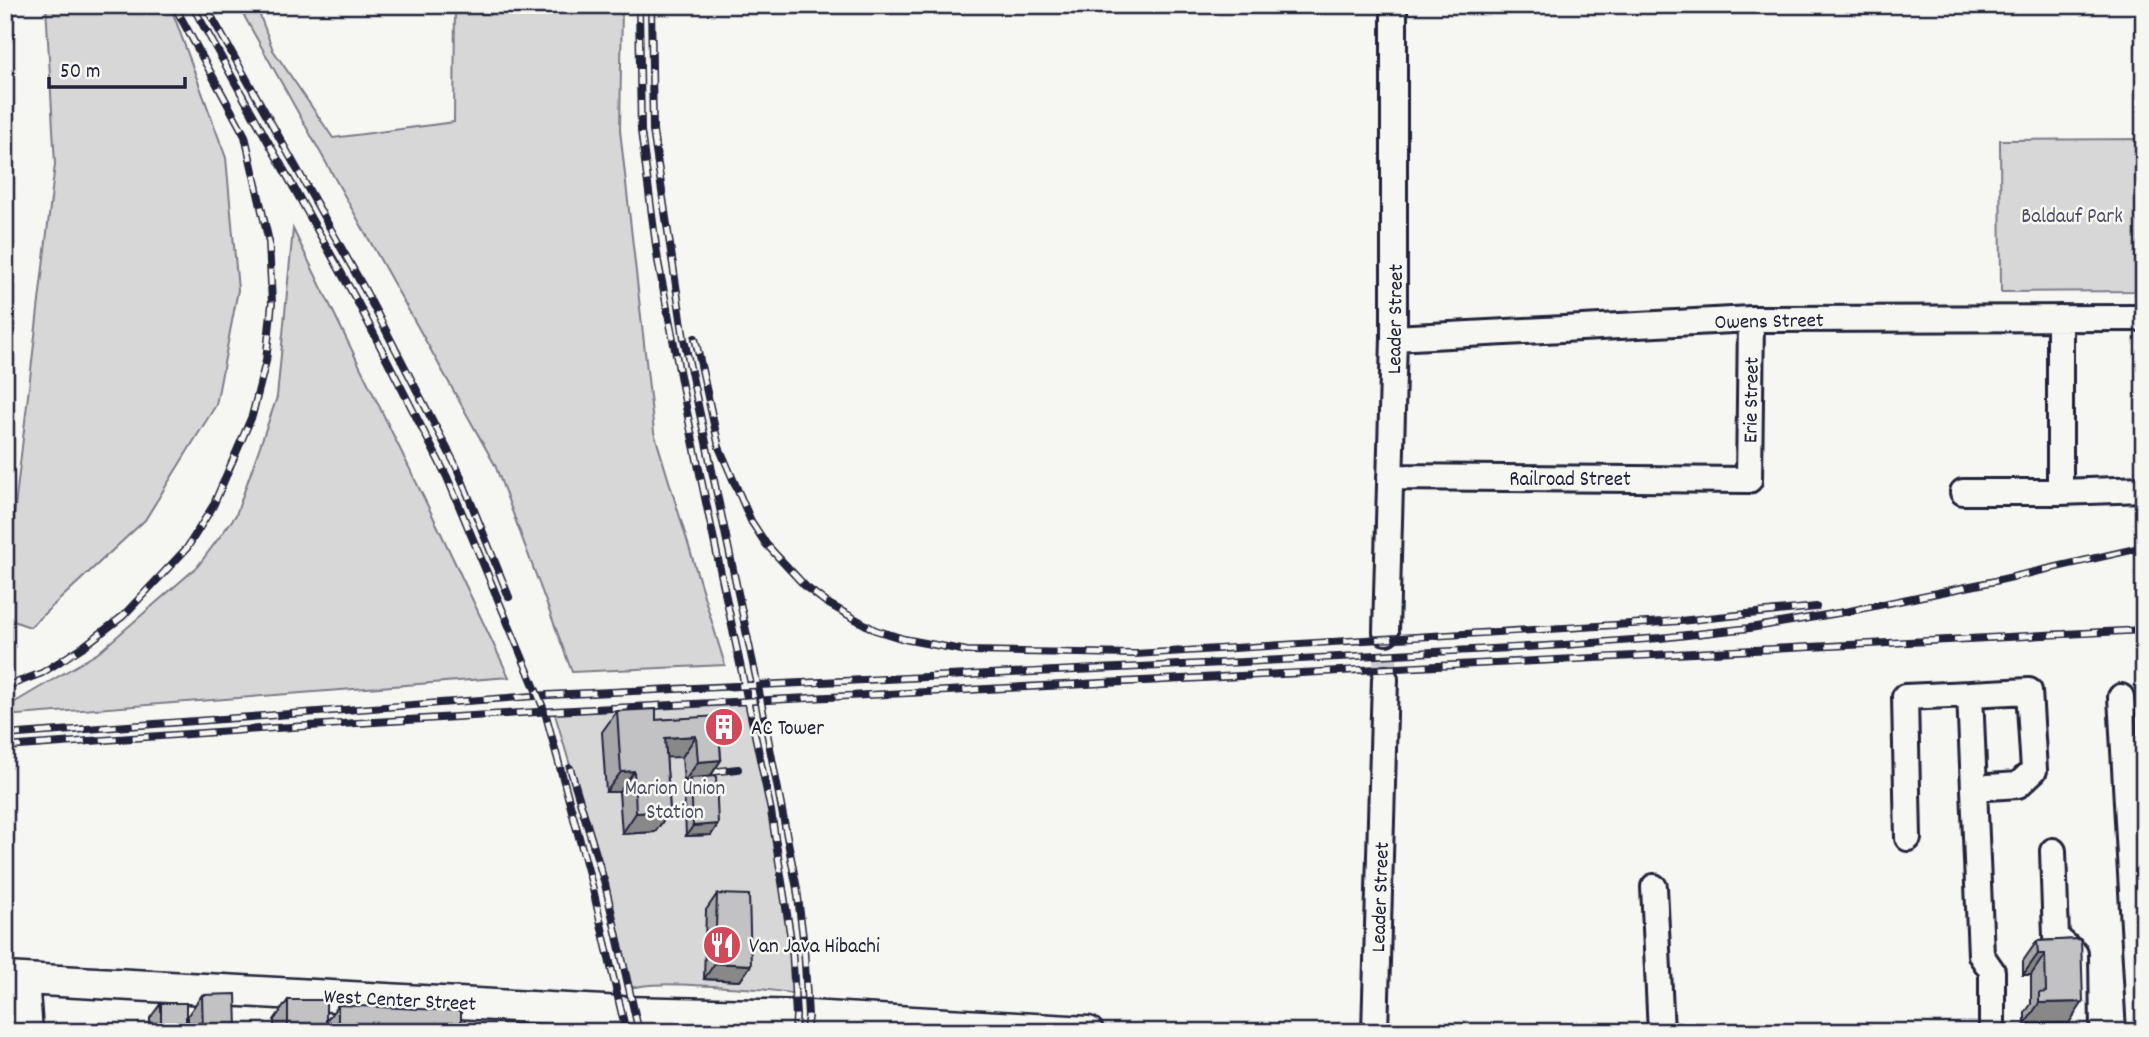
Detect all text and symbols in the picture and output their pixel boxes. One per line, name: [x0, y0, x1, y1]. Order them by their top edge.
scale bar: [49, 46, 186, 90]
text: 50 m: [60, 58, 100, 88]
park label: Baldauf Park: [2021, 203, 2123, 233]
street label: Leader Street: [1381, 263, 1413, 375]
street label: Owens Street: [1714, 307, 1824, 339]
street label: Erie Street: [1737, 356, 1769, 443]
street label: Railroad Street: [1509, 466, 1631, 496]
building icon: AC Tower: [703, 706, 745, 748]
place label: AC Tower: [751, 715, 824, 745]
park label: Marion Union Station: [625, 775, 725, 829]
street label: Leader Street: [1365, 841, 1399, 953]
restaurant icon: Van Java Hibachi: [701, 924, 743, 966]
place label: Van Java Hibachi: [749, 933, 880, 963]
street label: West Center Street: [323, 983, 477, 1021]

